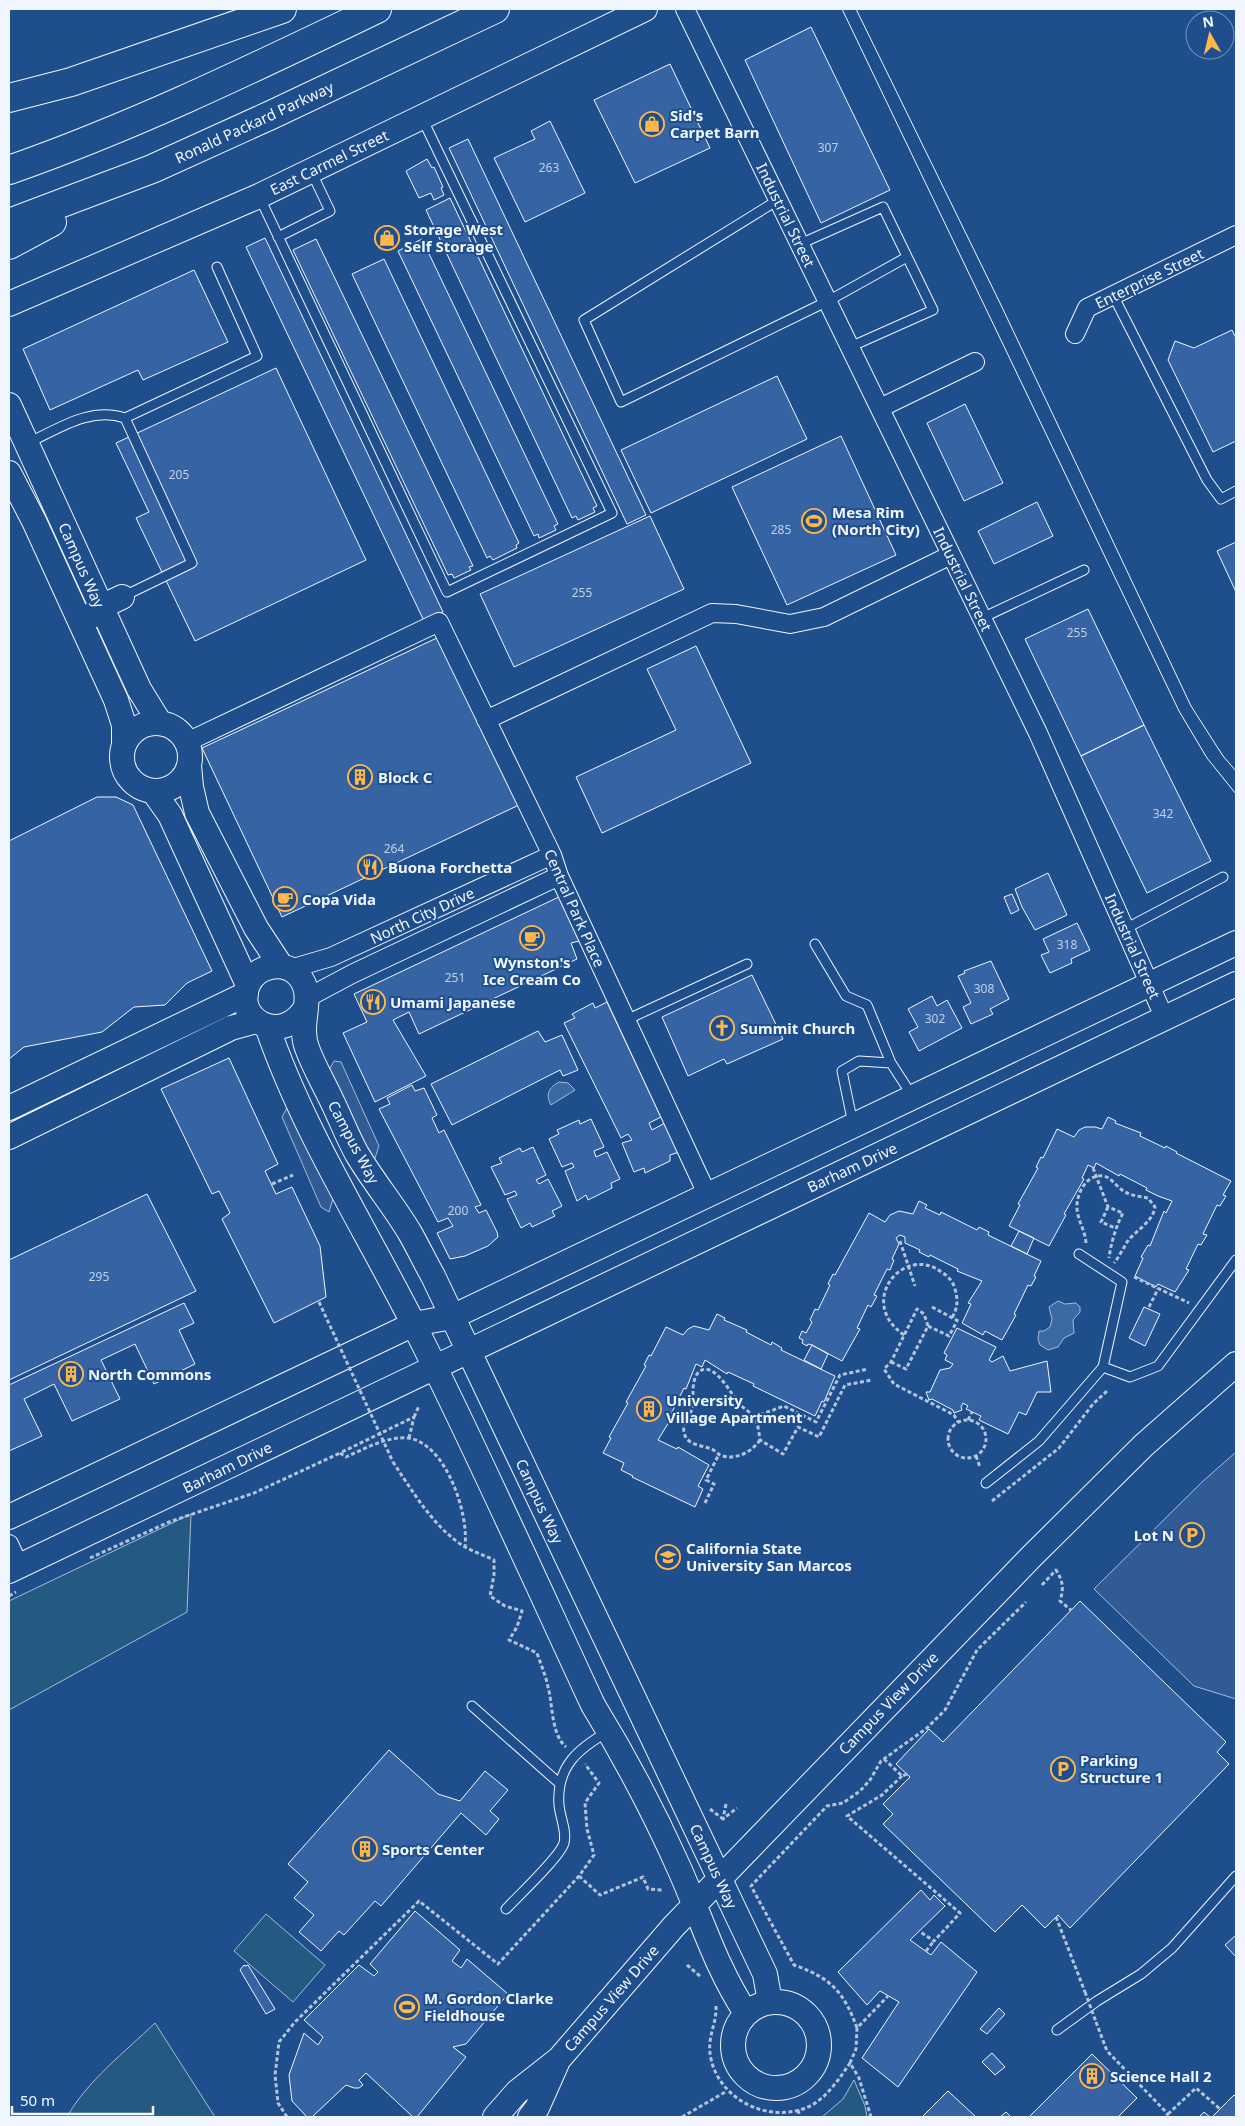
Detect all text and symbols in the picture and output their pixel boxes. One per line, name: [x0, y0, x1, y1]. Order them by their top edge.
north arrow: [1185, 10, 1235, 60]
text: N: [1201, 11, 1215, 32]
street label: Ronald Packard Parkway: [171, 76, 337, 168]
place label: Sid's Carpet Barn: [670, 105, 760, 142]
shop icon: Sid's Carpet Barn: [639, 111, 665, 137]
street label: East Carmel Street: [266, 124, 392, 199]
house number: 307: [818, 139, 838, 156]
house number: 263: [539, 159, 559, 176]
street label: Industrial Street: [752, 160, 820, 271]
place label: Storage West Self Storage: [404, 219, 504, 256]
shop icon: Storage West Self Storage: [374, 225, 400, 251]
street label: Enterprise Street: [1091, 243, 1207, 313]
house number: 205: [169, 466, 189, 483]
place label: Mesa Rim (North City): [832, 502, 920, 539]
sports icon: Mesa Rim (North City): [801, 508, 827, 534]
street label: Campus Way: [54, 519, 110, 611]
house number: 285: [771, 521, 791, 538]
street label: Industrial Street: [929, 524, 997, 635]
house number: 255: [572, 584, 592, 601]
house number: 255: [1067, 624, 1087, 641]
building icon: Block C: [347, 764, 373, 790]
place label: Block C: [378, 767, 433, 787]
house number: 342: [1153, 805, 1173, 822]
house number: 264: [384, 840, 404, 857]
street label: Central Park Place: [540, 846, 610, 970]
restaurant icon: Buona Forchetta: [357, 854, 383, 880]
place label: Buona Forchetta: [388, 857, 512, 877]
street label: North City Drive: [367, 882, 477, 948]
cafe icon: Copa Vida: [272, 886, 298, 912]
place label: Copa Vida: [302, 889, 376, 909]
street label: Industrial Street: [1101, 890, 1165, 1002]
cafe icon: Wynston's Ice Cream Co: [519, 925, 545, 951]
house number: 318: [1057, 936, 1077, 953]
place label: Wynston's Ice Cream Co: [483, 952, 581, 989]
house number: 251: [445, 969, 465, 986]
house number: 308: [974, 980, 994, 997]
restaurant icon: Umami Japanese: [360, 989, 386, 1015]
place label: Umami Japanese: [390, 992, 516, 1012]
house number: 302: [925, 1010, 945, 1027]
church icon: Summit Church: [709, 1015, 735, 1041]
place label: Summit Church: [740, 1018, 855, 1038]
street label: Campus Way: [324, 1097, 384, 1187]
street label: Barham Drive: [804, 1137, 900, 1197]
house number: 200: [448, 1202, 468, 1219]
house number: 295: [89, 1268, 109, 1285]
building icon: North Commons: [58, 1361, 84, 1387]
place label: North Commons: [88, 1364, 211, 1384]
place label: University Village Apartment: [666, 1390, 803, 1427]
building icon: University Village Apartment: [636, 1396, 662, 1422]
street label: Barham Drive: [179, 1437, 275, 1497]
street label: Campus Way: [512, 1455, 568, 1547]
parking icon: Lot N: [1179, 1522, 1205, 1548]
place label: Lot N: [1134, 1525, 1174, 1545]
place label: California State University San Marcos: [686, 1538, 852, 1575]
school or university icon: California State University San Marcos: [655, 1544, 681, 1570]
street label: Campus View Drive: [834, 1647, 942, 1759]
place label: Parking Structure 1: [1080, 1750, 1163, 1787]
parking icon: Parking Structure 1: [1050, 1756, 1076, 1782]
street label: Campus Way: [686, 1820, 742, 1912]
building icon: Sports Center: [352, 1836, 378, 1862]
place label: Sports Center: [382, 1839, 485, 1859]
street label: Campus View Drive: [559, 1940, 663, 2056]
place label: M. Gordon Clarke Fieldhouse: [424, 1988, 553, 2025]
sports icon: M. Gordon Clarke Fieldhouse: [394, 1994, 420, 2020]
building icon: Science Hall 2: [1079, 2063, 1105, 2089]
place label: Science Hall 2: [1110, 2066, 1212, 2086]
scale bar: [12, 2084, 154, 2116]
text: 50 m: [20, 2090, 55, 2110]

